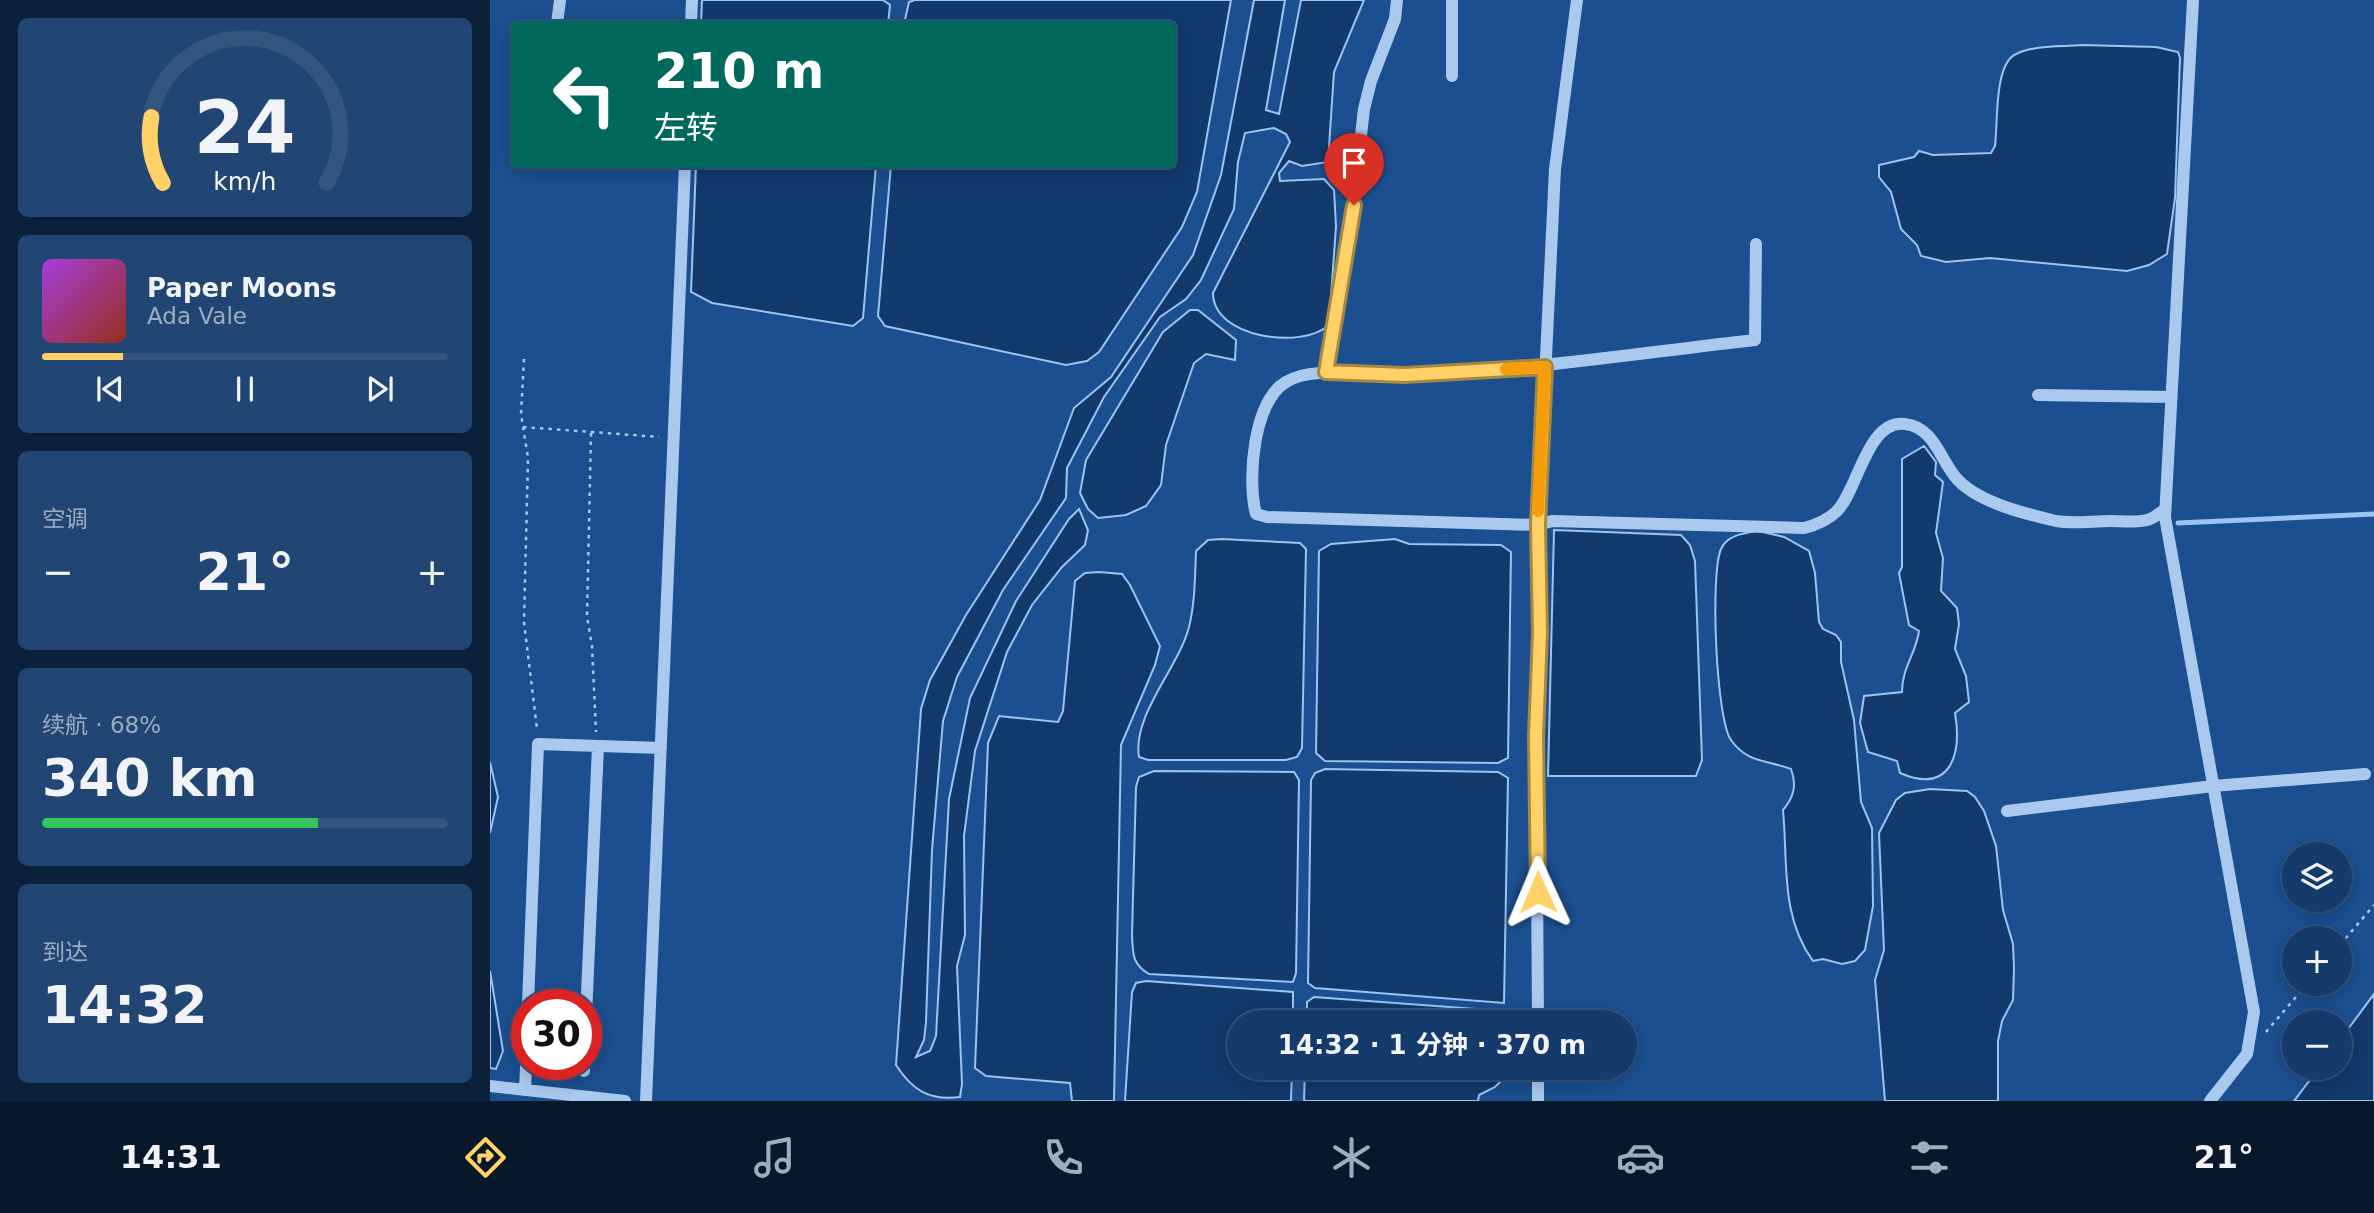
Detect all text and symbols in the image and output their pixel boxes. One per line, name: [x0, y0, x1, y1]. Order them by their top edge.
text: 210 m: [654, 43, 824, 100]
icon: left: [539, 49, 630, 140]
text: 24: [194, 86, 296, 171]
text: 左转: [654, 109, 718, 147]
pin: [1324, 133, 1384, 205]
icon: arrive: [1335, 144, 1373, 182]
text: km/h: [213, 167, 277, 196]
text: Paper Moons: [147, 273, 337, 303]
text: Ada Vale: [147, 303, 247, 329]
icon: previous: [91, 370, 129, 408]
icon: pause: [226, 370, 264, 408]
icon: next: [361, 370, 399, 408]
text: 空调: [42, 506, 88, 532]
text: 21°: [196, 542, 294, 602]
text: −: [42, 550, 74, 594]
text: +: [416, 550, 448, 594]
text: 续航 · 68%: [42, 712, 161, 738]
text: 340 km: [42, 748, 257, 808]
map controls: [2282, 842, 2352, 1080]
button: layers: [2282, 842, 2352, 912]
position arrow: [1501, 855, 1575, 929]
button: +: [2282, 926, 2352, 996]
text: 到达: [42, 939, 88, 965]
text: 14:32: [42, 975, 208, 1035]
speed limit sign: 30: [511, 989, 602, 1080]
button: −: [2282, 1010, 2352, 1080]
text: 14:32 · 1 分钟 · 370 m: [1278, 1030, 1586, 1060]
icon: directions: [461, 1133, 510, 1182]
icon: music: [750, 1133, 799, 1182]
icon: phone: [1039, 1133, 1088, 1182]
icon: climate: [1327, 1133, 1376, 1182]
icon: car: [1616, 1133, 1665, 1182]
icon: filters: [1905, 1133, 1954, 1182]
text: 14:31: [120, 1138, 222, 1176]
text: 21°: [2194, 1138, 2254, 1176]

